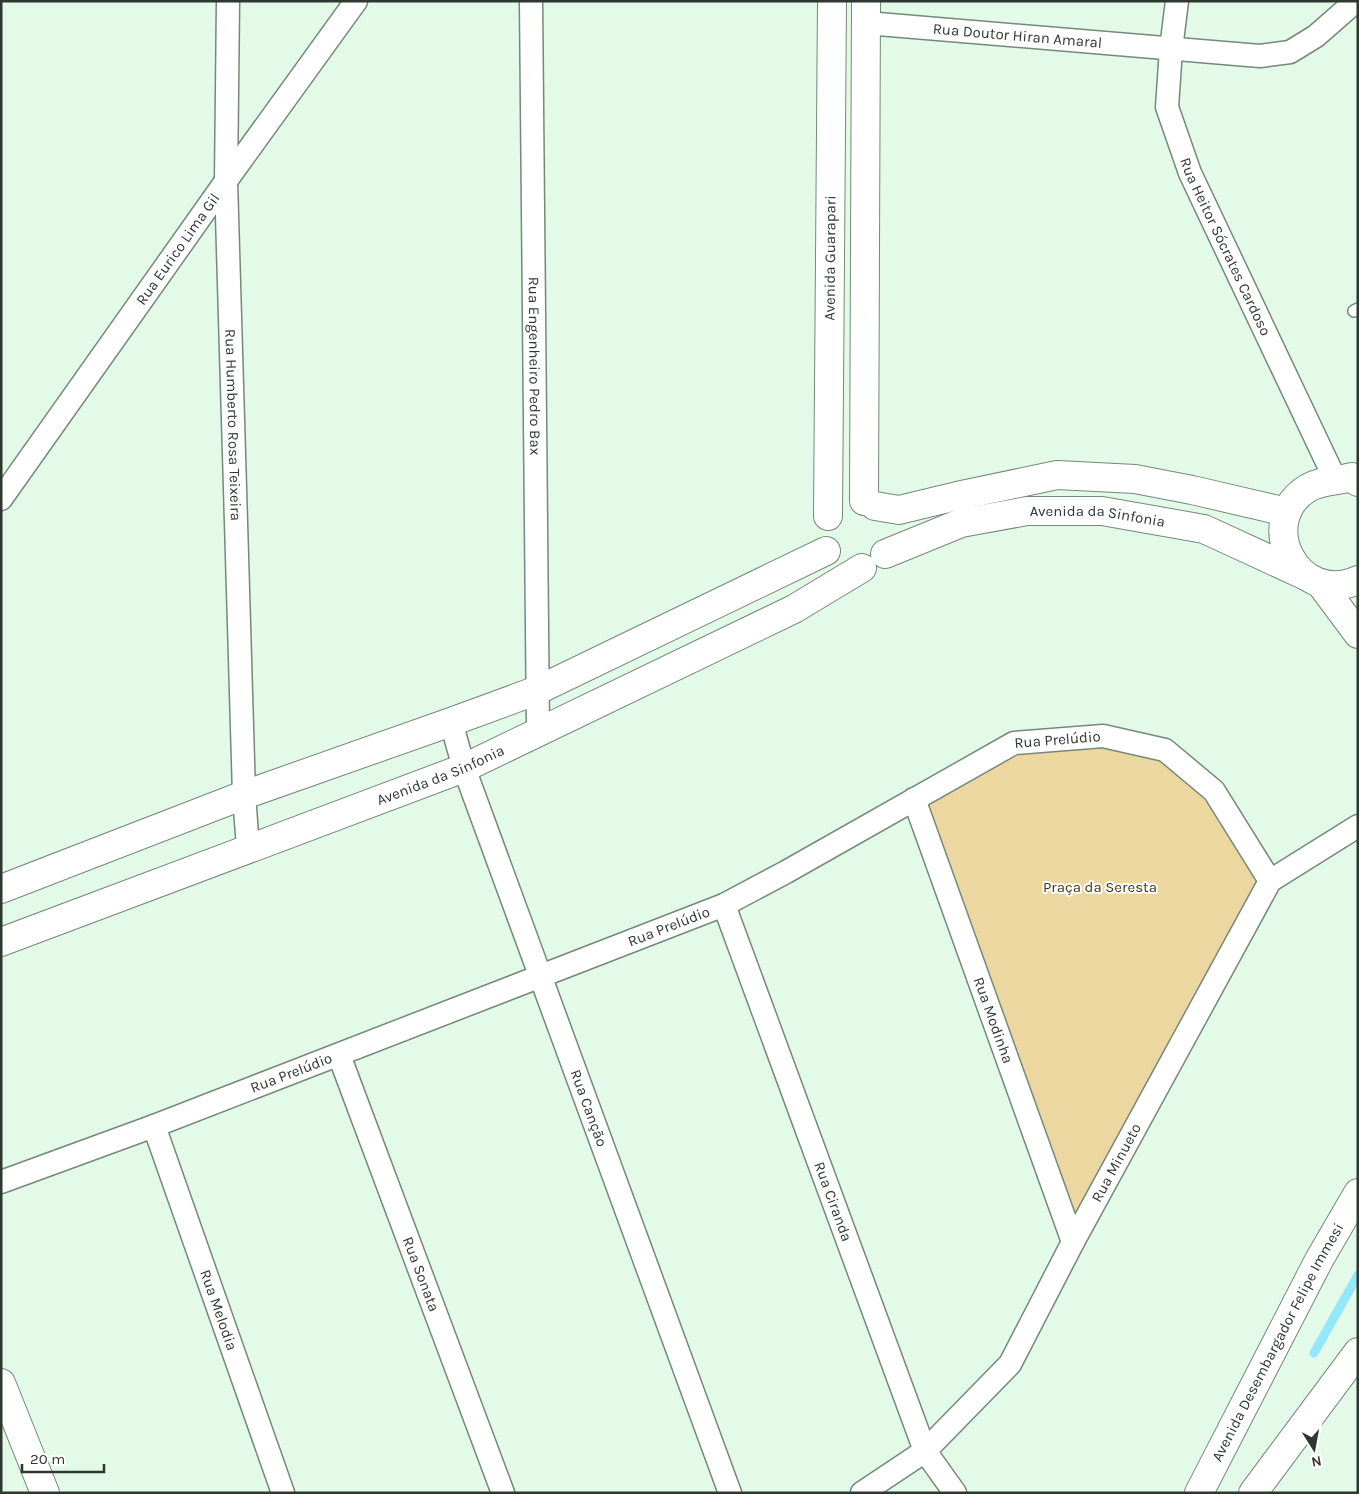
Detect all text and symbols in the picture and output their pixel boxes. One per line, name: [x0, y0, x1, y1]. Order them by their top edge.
street label: Rua Doutor Hiran Amaral: [932, 20, 1103, 52]
street label: Rua Heitor Sócrates Cardoso: [1176, 155, 1275, 339]
street label: Rua Eurico Lima Gil: [132, 190, 223, 309]
street label: Avenida Guarapari: [821, 195, 839, 321]
street label: Rua Engenheiro Pedro Bax: [525, 277, 544, 456]
street label: Rua Humberto Rosa Teixeira: [221, 329, 245, 521]
street label: Avenida da Sinfonia: [1030, 502, 1167, 531]
street label: Rua Prelúdio: [1014, 727, 1101, 752]
street label: Avenida da Sinfonia: [374, 741, 507, 809]
park label: Praça da Seresta: [1043, 878, 1157, 896]
street label: Rua Prelúdio: [625, 902, 712, 950]
street label: Rua Modinha: [970, 974, 1017, 1066]
street label: Rua Prelúdio: [248, 1049, 335, 1097]
street label: Rua Canção: [566, 1067, 611, 1149]
street label: Rua Minueto: [1088, 1120, 1145, 1205]
street label: Rua Ciranda: [810, 1159, 856, 1244]
street label: Avenida Desembargador Felipe Immesi: [1208, 1220, 1347, 1464]
street label: Rua Sonata: [399, 1234, 443, 1314]
street label: Rua Melodia: [196, 1267, 241, 1353]
north arrow: [1289, 1424, 1339, 1474]
scale bar: [22, 1442, 105, 1474]
text: 20 m: [30, 1450, 65, 1468]
text: N: [1310, 1452, 1323, 1471]

